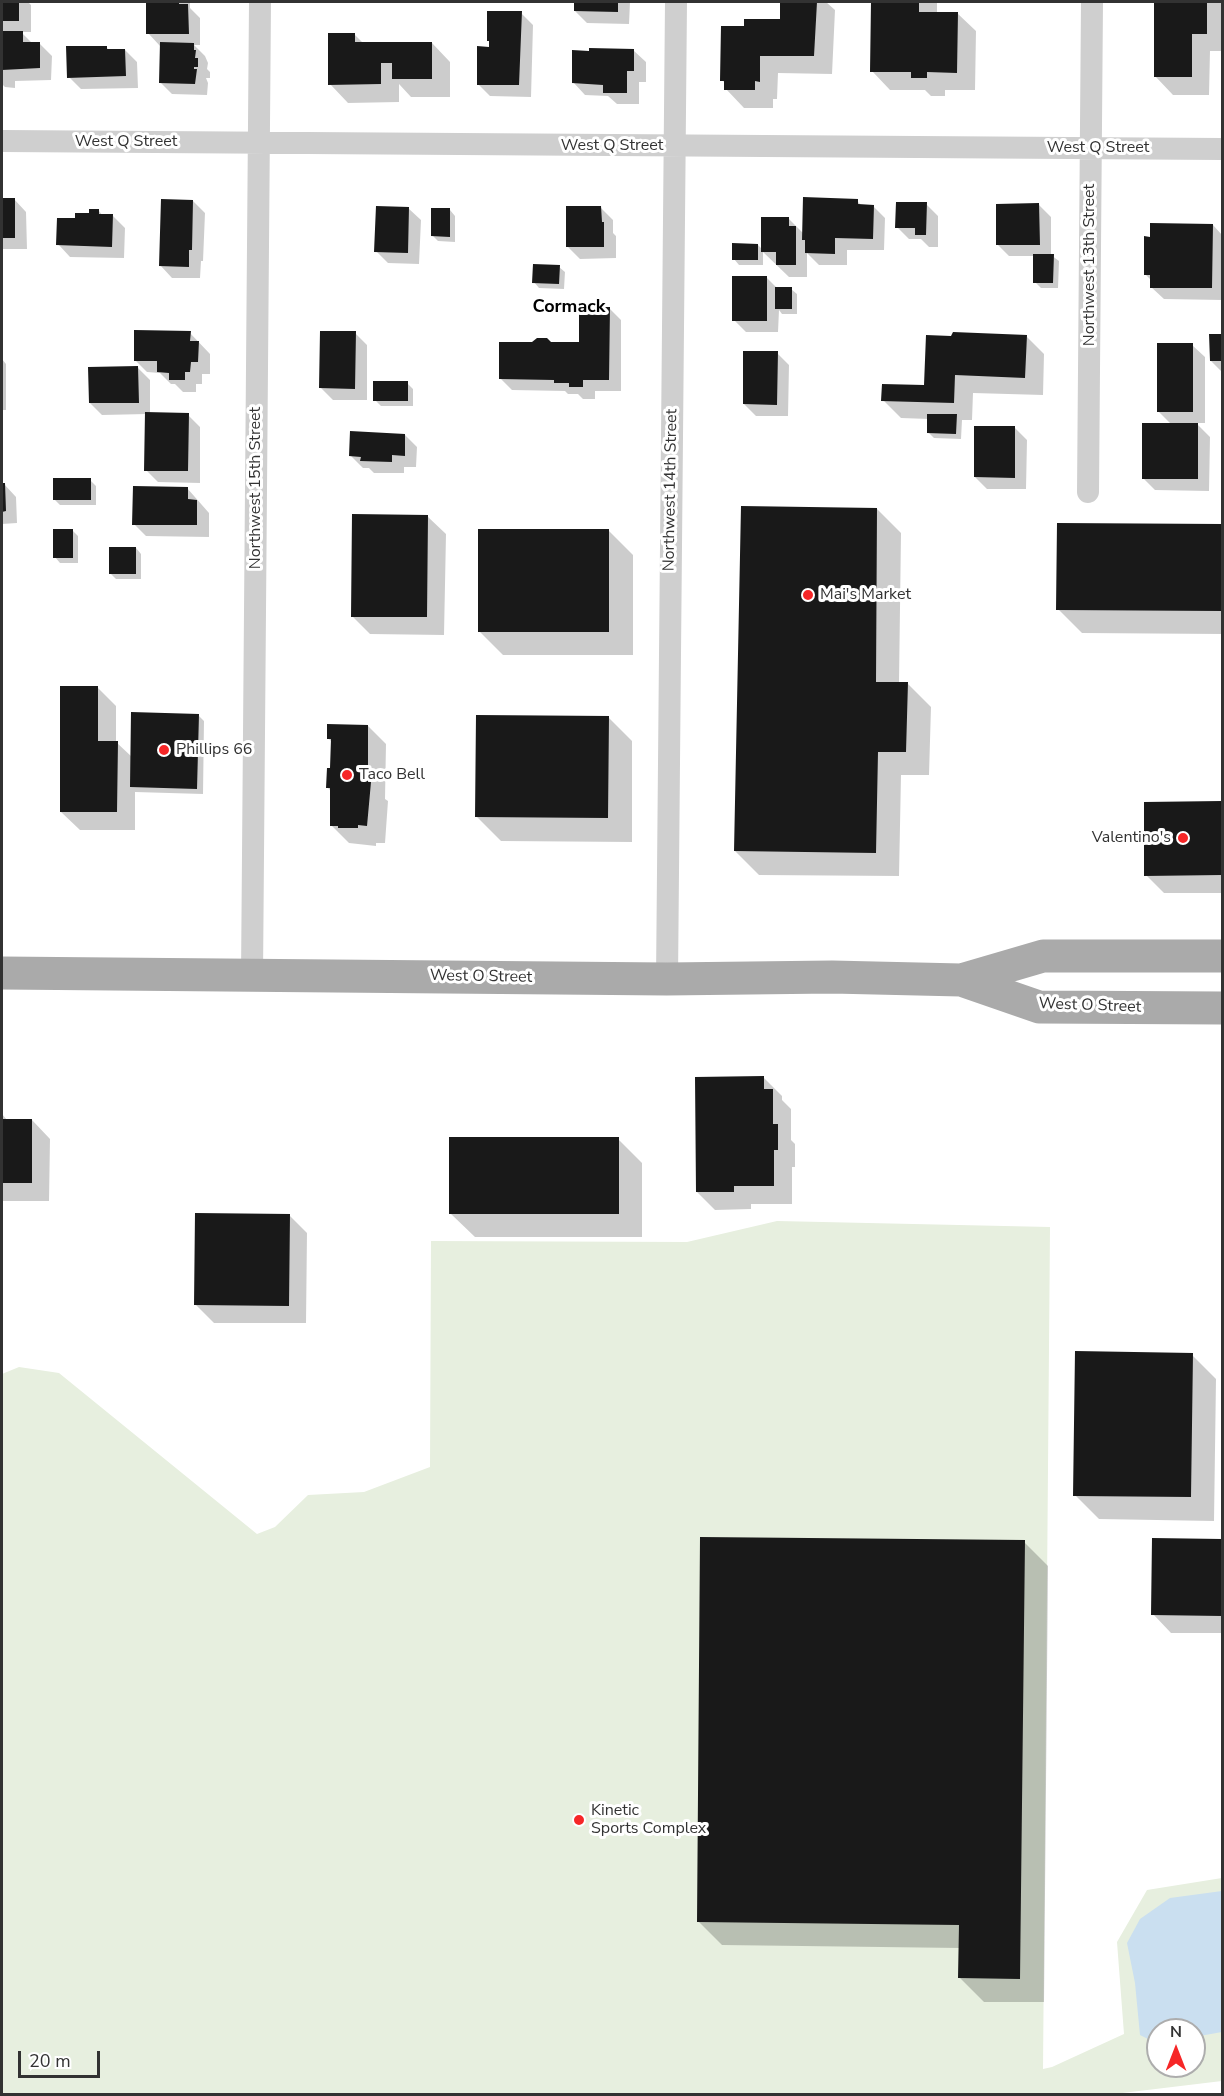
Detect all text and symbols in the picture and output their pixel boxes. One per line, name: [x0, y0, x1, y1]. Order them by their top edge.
street label: West Q Street: [75, 132, 177, 152]
street label: West Q Street: [561, 136, 663, 156]
street label: West Q Street: [1047, 138, 1149, 158]
street label: Northwest 13th Street: [1080, 184, 1100, 346]
district label: Cormack: [533, 297, 605, 319]
street label: Northwest 15th Street: [246, 407, 266, 569]
street label: Northwest 14th Street: [660, 409, 682, 571]
place label: Mai's Market: [820, 585, 911, 605]
marker: Mai's Market: [801, 588, 815, 602]
place label: Phillips 66: [176, 740, 252, 760]
marker: Phillips 66: [157, 743, 171, 757]
place label: Taco Bell: [359, 765, 425, 785]
marker: Taco Bell: [340, 768, 354, 782]
place label: Valentino's: [1092, 828, 1171, 848]
marker: Valentino's: [1176, 831, 1190, 845]
street label: West O Street: [430, 967, 532, 987]
street label: West O Street: [1038, 995, 1142, 1017]
place label: Kinetic Sports Complex: [591, 1801, 706, 1839]
marker: Kinetic Sports Complex: [572, 1813, 586, 1827]
north arrow: [1146, 2018, 1206, 2078]
text: N: [1170, 2021, 1182, 2043]
scale bar: [21, 2039, 104, 2077]
text: 20 m: [29, 2049, 71, 2073]

